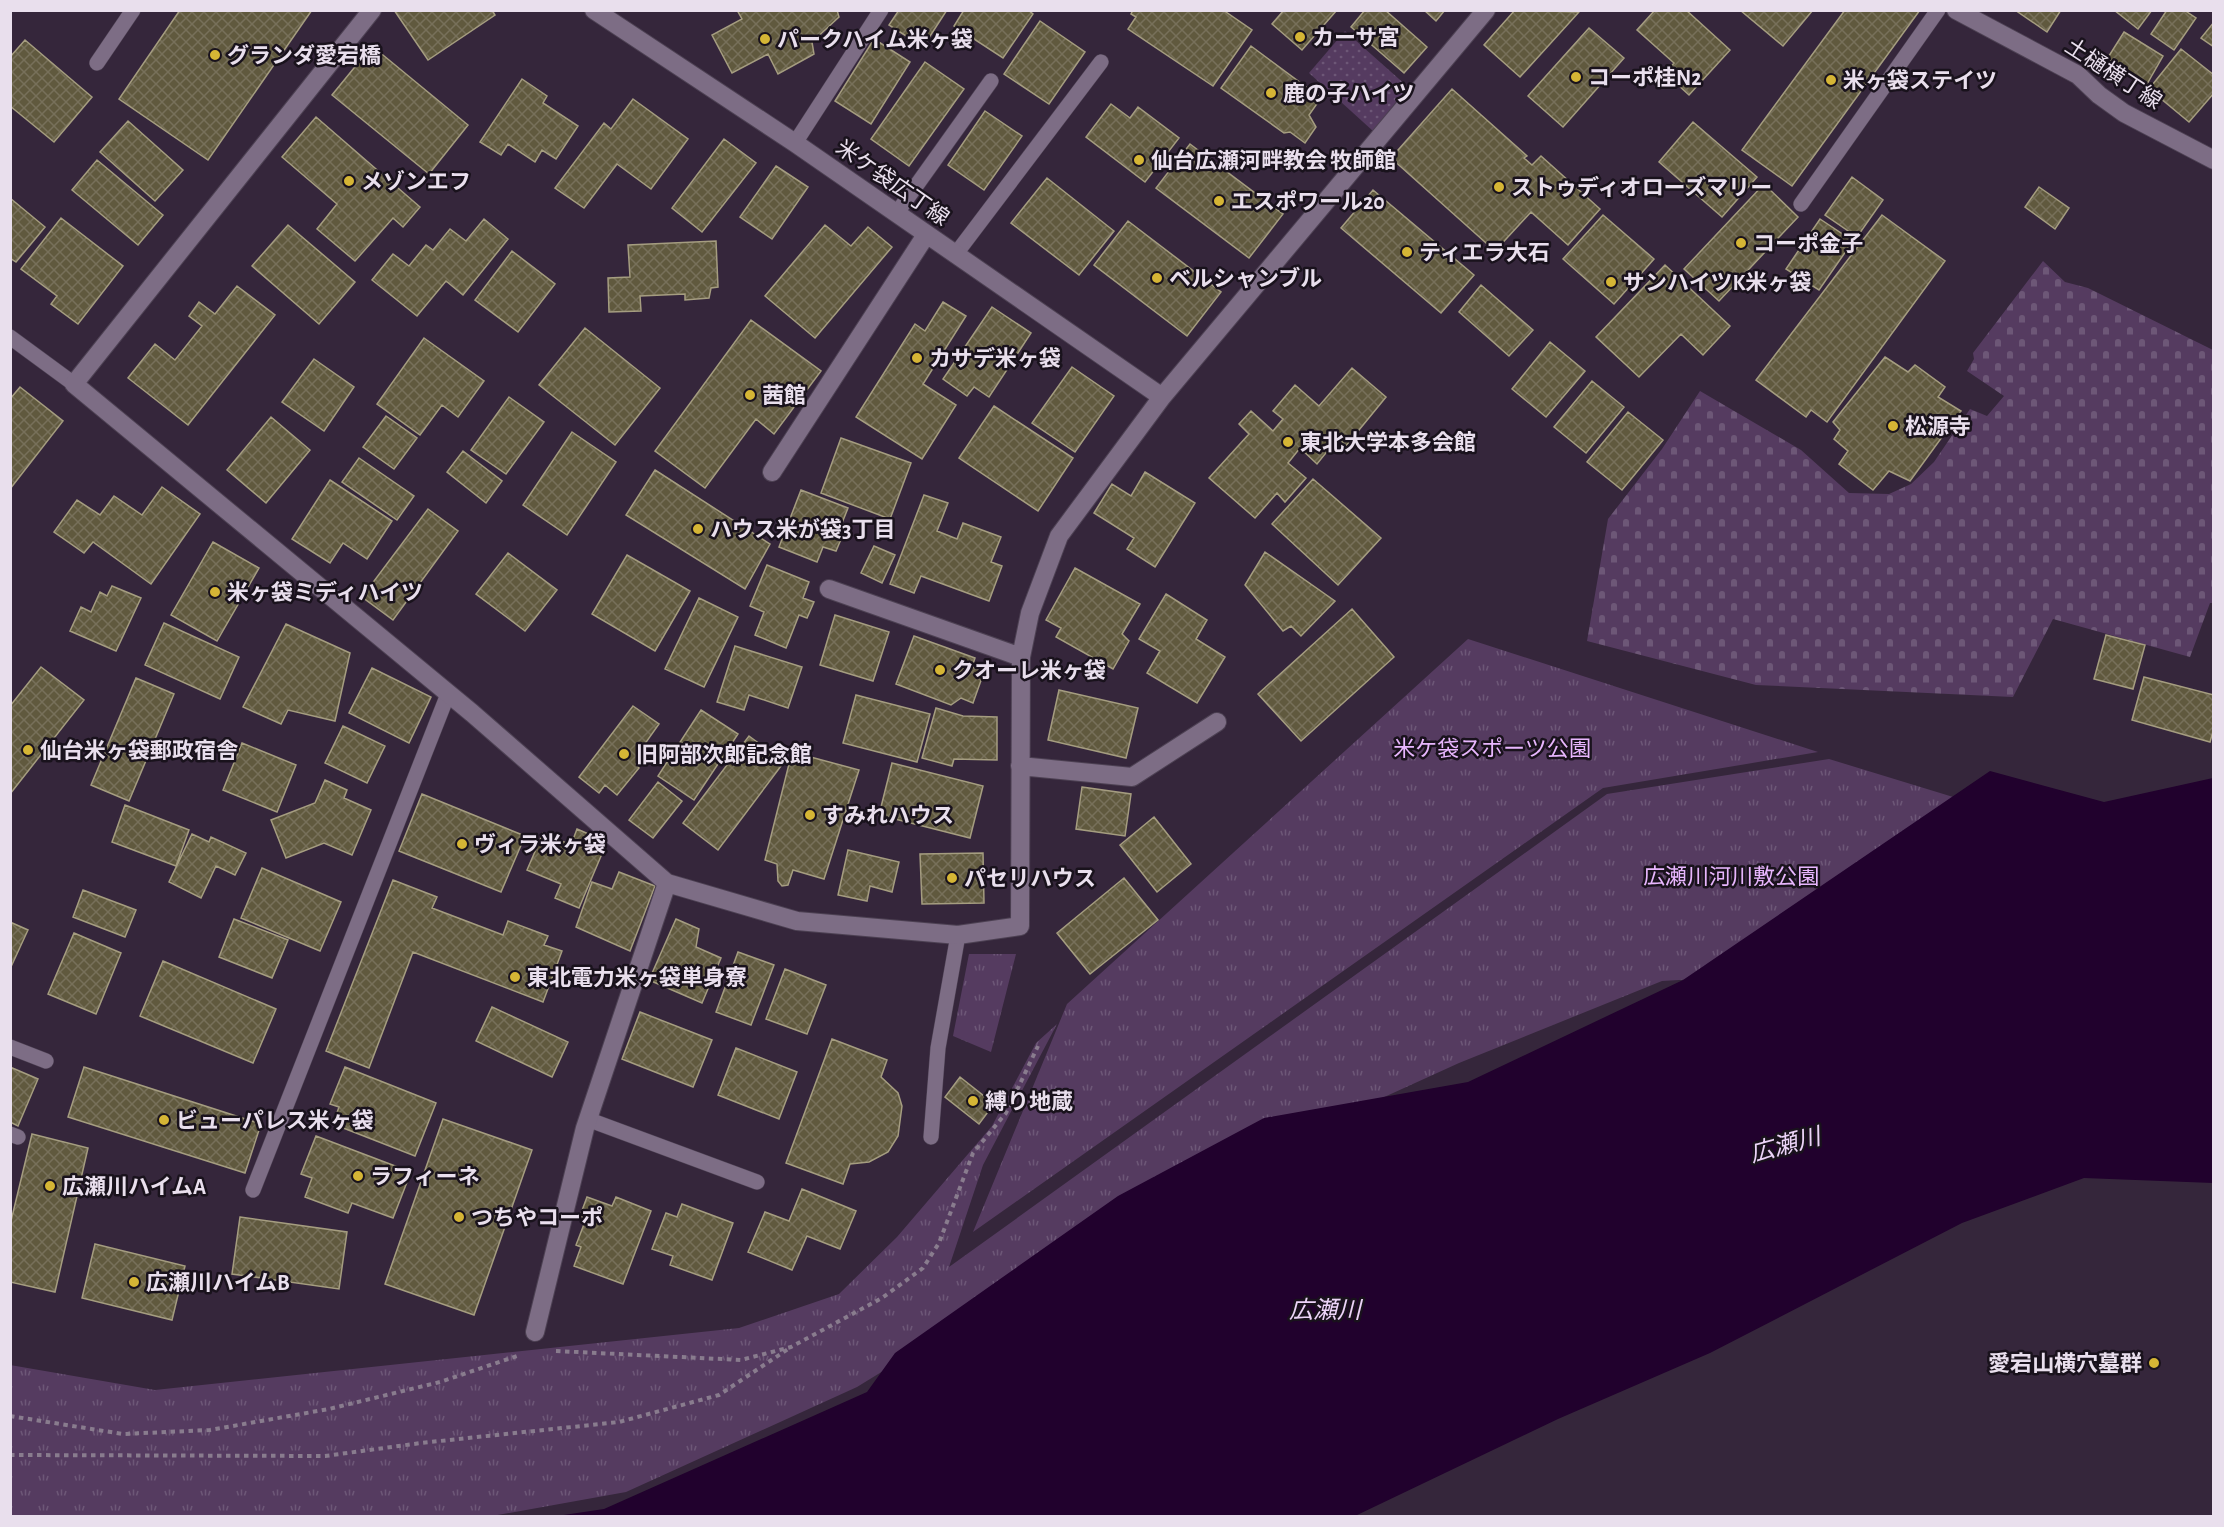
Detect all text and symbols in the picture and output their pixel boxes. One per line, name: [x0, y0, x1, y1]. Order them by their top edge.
place label: カーサ宮: [1312, 26, 1400, 49]
place label: パークハイム米ヶ袋: [777, 28, 973, 51]
marker: カーサ宮: [1293, 30, 1307, 44]
marker: パークハイム米ヶ袋: [758, 32, 772, 46]
street label: 土樋横丁線: [2061, 34, 2166, 113]
place label: グランダ愛宕橋: [227, 43, 381, 67]
marker: グランダ愛宕橋: [208, 48, 222, 62]
place label: コーポ桂N2: [1588, 65, 1702, 89]
place label: 米ヶ袋ステイツ: [1843, 69, 1997, 92]
marker: コーポ桂N2: [1569, 70, 1583, 84]
marker: 米ヶ袋ステイツ: [1824, 73, 1838, 87]
place label: 鹿の子ハイツ: [1283, 82, 1415, 105]
marker: 鹿の子ハイツ: [1264, 86, 1278, 100]
street label: 米ケ袋広丁線: [832, 135, 953, 230]
place label: 仙台広瀬河畔教会 牧師館: [1151, 149, 1396, 172]
marker: 仙台広瀬河畔教会 牧師館: [1132, 153, 1146, 167]
place label: メゾンエフ: [361, 169, 471, 193]
marker: メゾンエフ: [342, 174, 356, 188]
place label: ストゥディオローズマリー: [1511, 175, 1772, 199]
marker: ストゥディオローズマリー: [1492, 180, 1506, 194]
place label: エスポワール20: [1231, 189, 1385, 213]
marker: エスポワール20: [1212, 194, 1226, 208]
place label: コーポ金子: [1753, 231, 1863, 255]
marker: コーポ金子: [1734, 236, 1748, 250]
place label: ティエラ大石: [1419, 241, 1550, 264]
marker: ティエラ大石: [1400, 245, 1414, 259]
place label: ベルシャンブル: [1169, 266, 1322, 290]
marker: ベルシャンブル: [1150, 271, 1164, 285]
place label: サンハイツK米ヶ袋: [1623, 271, 1811, 294]
marker: サンハイツK米ヶ袋: [1604, 275, 1618, 289]
place label: カサデ米ヶ袋: [929, 346, 1061, 370]
marker: カサデ米ヶ袋: [910, 351, 924, 365]
place label: 茜館: [762, 384, 806, 407]
marker: 茜館: [743, 388, 757, 402]
place label: 松源寺: [1905, 415, 1971, 438]
marker: 松源寺: [1886, 419, 1900, 433]
place label: 東北大学本多会館: [1300, 431, 1476, 454]
marker: 東北大学本多会館: [1281, 435, 1295, 449]
place label: ハウス米が袋3丁目: [710, 517, 895, 541]
marker: ハウス米が袋3丁目: [691, 522, 705, 536]
place label: 米ヶ袋ミディハイツ: [227, 580, 423, 604]
marker: 米ヶ袋ミディハイツ: [208, 585, 222, 599]
place label: クオーレ米ヶ袋: [952, 659, 1106, 682]
marker: クオーレ米ヶ袋: [933, 663, 947, 677]
park label: 米ケ袋スポーツ公園: [1393, 737, 1591, 760]
place label: 仙台米ヶ袋郵政宿舎: [40, 739, 238, 762]
marker: 仙台米ヶ袋郵政宿舎: [21, 743, 35, 757]
place label: 旧阿部次郎記念館: [636, 743, 812, 766]
marker: 旧阿部次郎記念館: [617, 747, 631, 761]
place label: すみれハウス: [822, 804, 954, 827]
marker: すみれハウス: [803, 808, 817, 822]
place label: ヴィラ米ヶ袋: [474, 832, 606, 856]
marker: ヴィラ米ヶ袋: [455, 837, 469, 851]
park label: 広瀬川河川敷公園: [1643, 865, 1819, 888]
place label: パセリハウス: [964, 867, 1096, 890]
marker: パセリハウス: [945, 871, 959, 885]
place label: 東北電力米ヶ袋単身寮: [527, 966, 747, 989]
marker: 東北電力米ヶ袋単身寮: [508, 970, 522, 984]
place label: 縛り地蔵: [985, 1090, 1073, 1113]
marker: 縛り地蔵: [966, 1094, 980, 1108]
place label: ビューパレス米ヶ袋: [176, 1109, 374, 1132]
marker: ビューパレス米ヶ袋: [157, 1113, 171, 1127]
water label: 広瀬川: [1747, 1122, 1826, 1167]
place label: ラフィーネ: [370, 1165, 480, 1188]
marker: ラフィーネ: [351, 1169, 365, 1183]
place label: 広瀬川ハイムA: [62, 1175, 206, 1198]
marker: 広瀬川ハイムA: [43, 1179, 57, 1193]
place label: つちやコーポ: [471, 1205, 603, 1229]
marker: つちやコーポ: [452, 1210, 466, 1224]
place label: 広瀬川ハイムB: [146, 1271, 290, 1294]
marker: 広瀬川ハイムB: [127, 1275, 141, 1289]
water label: 広瀬川: [1289, 1297, 1364, 1323]
place label: 愛宕山横穴墓群: [1988, 1352, 2142, 1375]
marker: 愛宕山横穴墓群: [2147, 1356, 2161, 1370]

